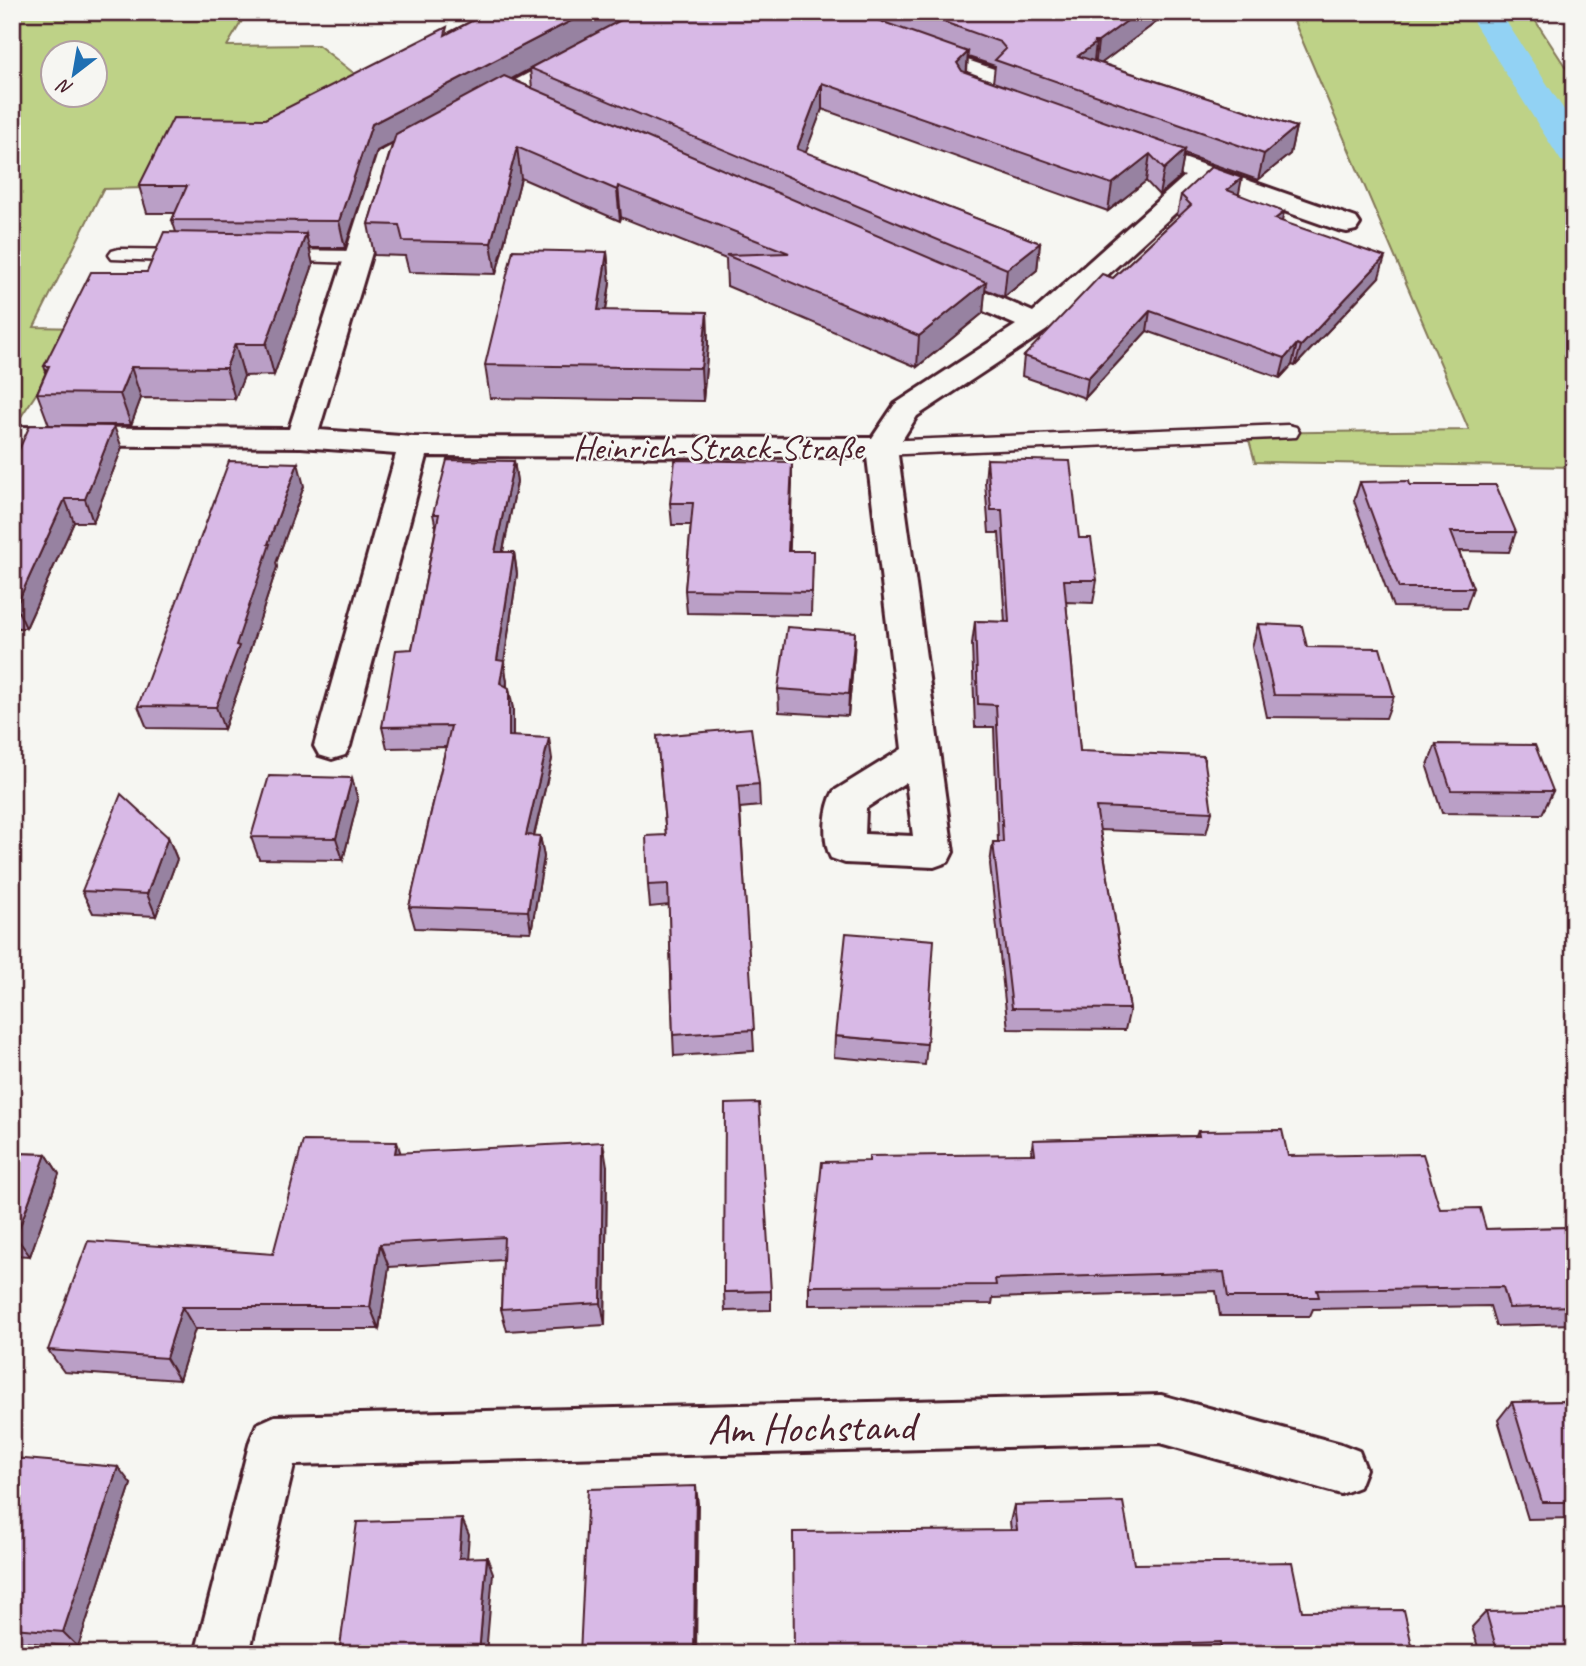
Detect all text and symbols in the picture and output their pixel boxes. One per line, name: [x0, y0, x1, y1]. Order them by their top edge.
north arrow: [38, 38, 108, 108]
text: N: [52, 73, 77, 101]
street label: Heinrich-Strack-Straße: [573, 425, 866, 470]
street label: Am Hochstand: [707, 1400, 922, 1456]

